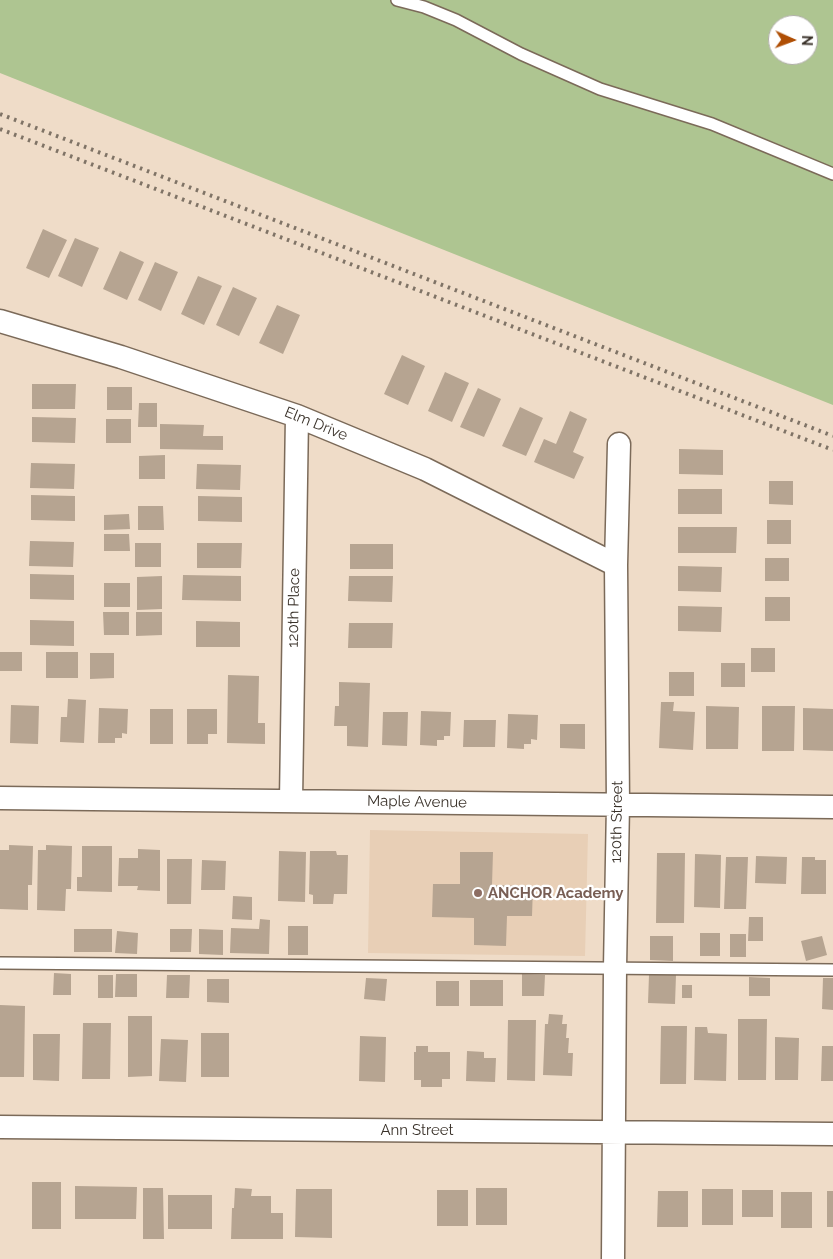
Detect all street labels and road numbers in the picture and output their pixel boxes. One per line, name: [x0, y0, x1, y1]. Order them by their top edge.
street label: Elm Drive: [282, 403, 350, 445]
street label: 120th Place: [284, 568, 304, 648]
street label: 120th Street: [607, 781, 627, 863]
street label: Maple Avenue: [367, 792, 467, 812]
street label: Ann Street: [380, 1121, 454, 1139]

